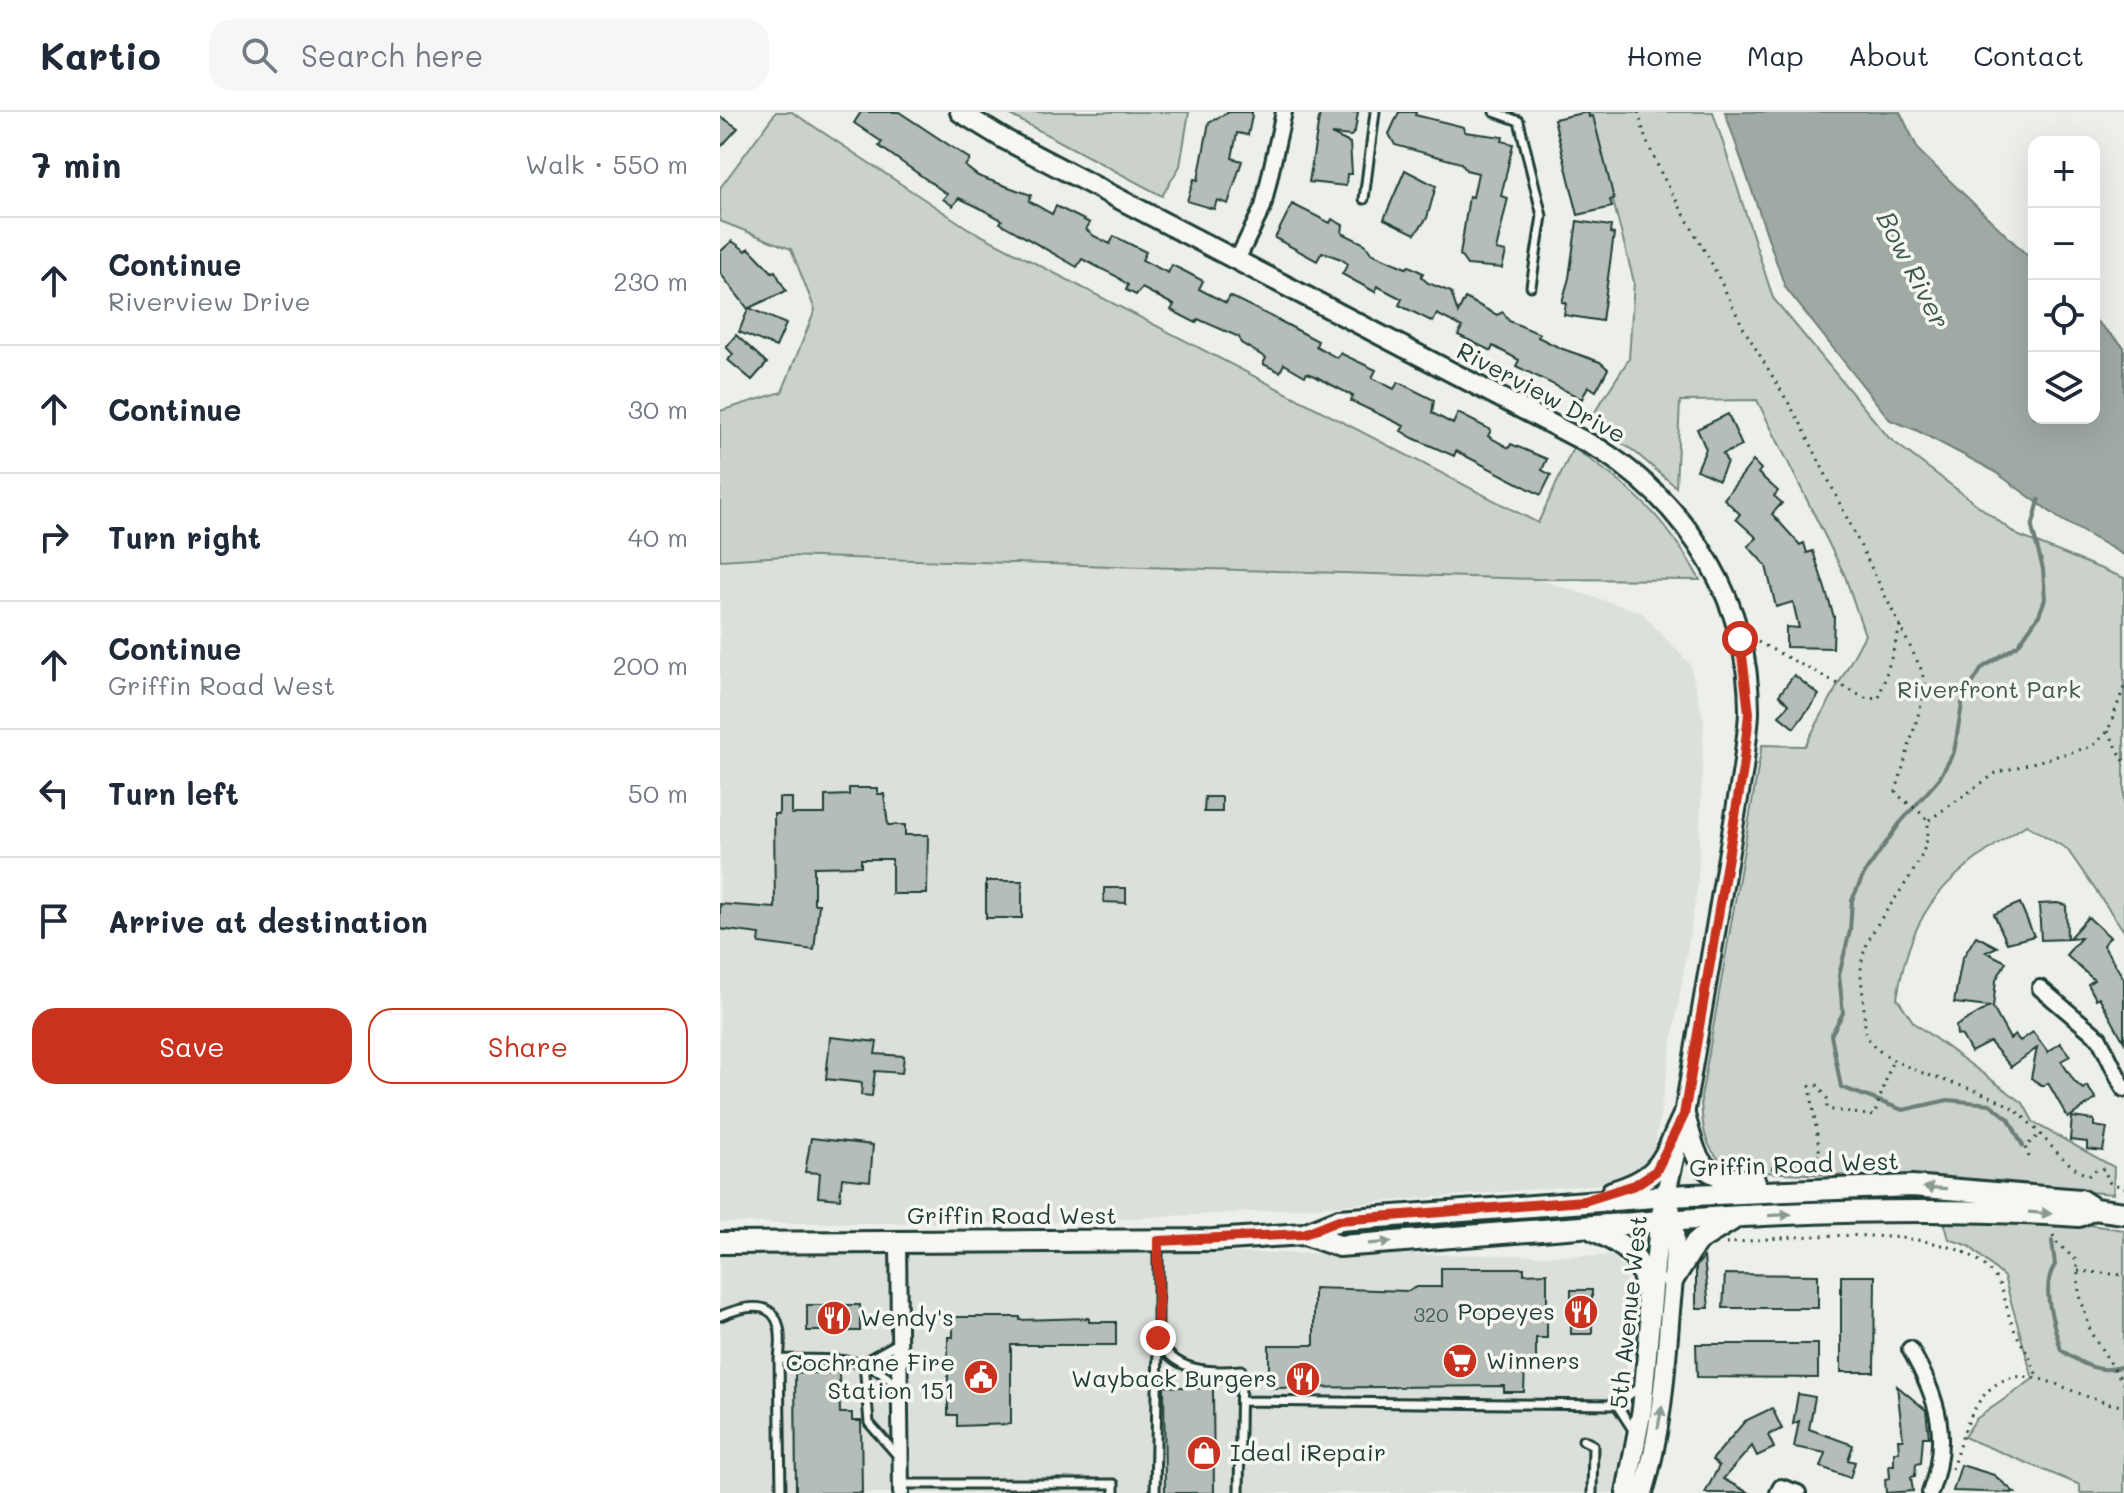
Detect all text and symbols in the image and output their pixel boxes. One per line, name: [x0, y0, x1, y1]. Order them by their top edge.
search box: [209, 19, 769, 91]
text: Kartio: [40, 30, 161, 80]
icon: search: [237, 33, 281, 77]
text: Search here: [301, 35, 483, 75]
text: Home: [1627, 37, 1703, 73]
text: Map: [1747, 37, 1804, 73]
text: About: [1848, 37, 1929, 73]
text: Contact: [1973, 37, 2084, 73]
map controls: [2028, 136, 2100, 424]
button: +: [2028, 136, 2100, 208]
text: 7 min: [32, 142, 121, 187]
text: Walk · 550 m: [525, 147, 688, 181]
water label: Bow River: [1870, 205, 1958, 334]
button: −: [2028, 208, 2100, 280]
text: Continue: [108, 244, 241, 284]
icon: ahead: [32, 259, 76, 303]
text: 230 m: [613, 264, 688, 298]
button: locate: [2028, 280, 2100, 352]
text: Riverview Drive: [108, 284, 311, 318]
street label: Riverview Drive: [1452, 334, 1632, 449]
button: layers: [2028, 352, 2100, 424]
icon: ahead: [32, 387, 76, 431]
text: Continue: [108, 389, 241, 429]
text: 30 m: [628, 392, 688, 426]
icon: right: [32, 515, 76, 559]
text: Turn right: [108, 517, 261, 557]
text: 40 m: [628, 520, 688, 554]
route start: [1722, 621, 1758, 657]
text: Continue: [108, 628, 241, 668]
icon: ahead: [32, 643, 76, 687]
text: 200 m: [612, 648, 688, 682]
text: Griffin Road West: [108, 668, 335, 702]
park label: Riverfront Park: [1897, 673, 2081, 704]
icon: left: [32, 771, 76, 815]
text: Turn left: [108, 773, 239, 813]
text: 50 m: [628, 776, 688, 810]
icon: arrive: [32, 899, 76, 943]
text: Arrive at destination: [108, 901, 428, 941]
button: Save: [32, 1008, 352, 1084]
button: Share: [368, 1008, 688, 1084]
street label: Griffin Road West: [1689, 1144, 1899, 1183]
one-way arrow: [1922, 1181, 1947, 1194]
street label: Griffin Road West: [907, 1199, 1117, 1230]
one-way arrow: [2028, 1207, 2053, 1220]
one-way arrow: [1768, 1208, 1793, 1221]
street label: 5th Avenue West: [1602, 1213, 1653, 1410]
one-way arrow: [1368, 1236, 1393, 1249]
restaurant icon: Popeyes: [1562, 1293, 1600, 1331]
place label: Popeyes: [1457, 1295, 1555, 1326]
restaurant icon: Wendy's: [815, 1299, 853, 1337]
place label: Wendy's: [860, 1301, 954, 1332]
house number: 320: [1413, 1301, 1449, 1327]
route end: [1140, 1320, 1176, 1356]
supermarket icon: Winners: [1441, 1342, 1479, 1380]
place label: Winners: [1486, 1344, 1580, 1375]
place label: Cochrane Fire Station 151: [785, 1346, 955, 1405]
public building icon: Cochrane Fire Station 151: [962, 1358, 1000, 1396]
restaurant icon: Wayback Burgers: [1284, 1360, 1322, 1398]
place label: Wayback Burgers: [1071, 1362, 1277, 1393]
one-way arrow: [1654, 1404, 1667, 1429]
shop icon: Ideal iRepair: [1185, 1434, 1223, 1472]
place label: Ideal iRepair: [1230, 1436, 1386, 1467]

